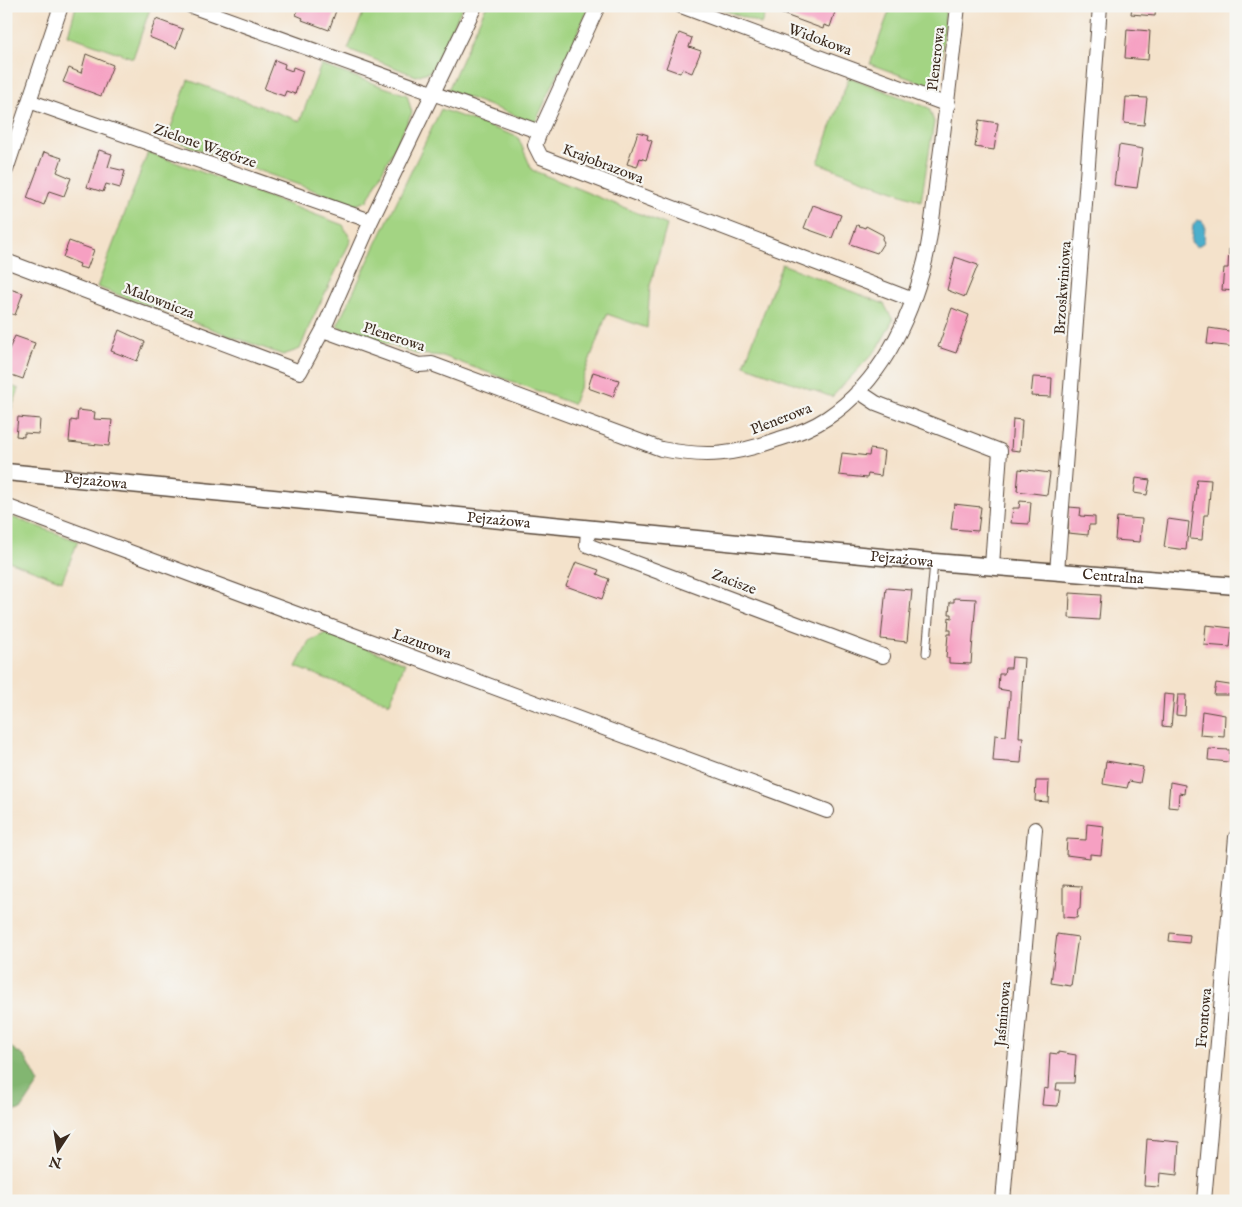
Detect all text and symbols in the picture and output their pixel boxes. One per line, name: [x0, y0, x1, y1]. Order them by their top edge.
street label: Widokowa: [786, 20, 855, 60]
street label: Plenerowa: [923, 26, 949, 92]
street label: Zielone Wzgórze: [151, 119, 259, 173]
street label: Krajobrazowa: [560, 140, 647, 188]
street label: Brzoskwiniowa: [1050, 240, 1076, 335]
street label: Malownicza: [121, 279, 198, 323]
street label: Plenerowa: [361, 318, 428, 356]
street label: Plenerowa: [748, 398, 815, 439]
street label: Pejzażowa: [63, 468, 129, 493]
street label: Pejzażowa: [466, 507, 532, 532]
street label: Pejzażowa: [869, 546, 935, 571]
street label: Centralna: [1082, 564, 1145, 588]
street label: Zacisze: [709, 565, 759, 599]
street label: Lazurowa: [390, 625, 455, 664]
street label: Jaśminowa: [991, 980, 1015, 1049]
street label: Frontowa: [1192, 987, 1216, 1049]
north arrow: [32, 1124, 82, 1174]
text: N: [48, 1152, 64, 1172]

